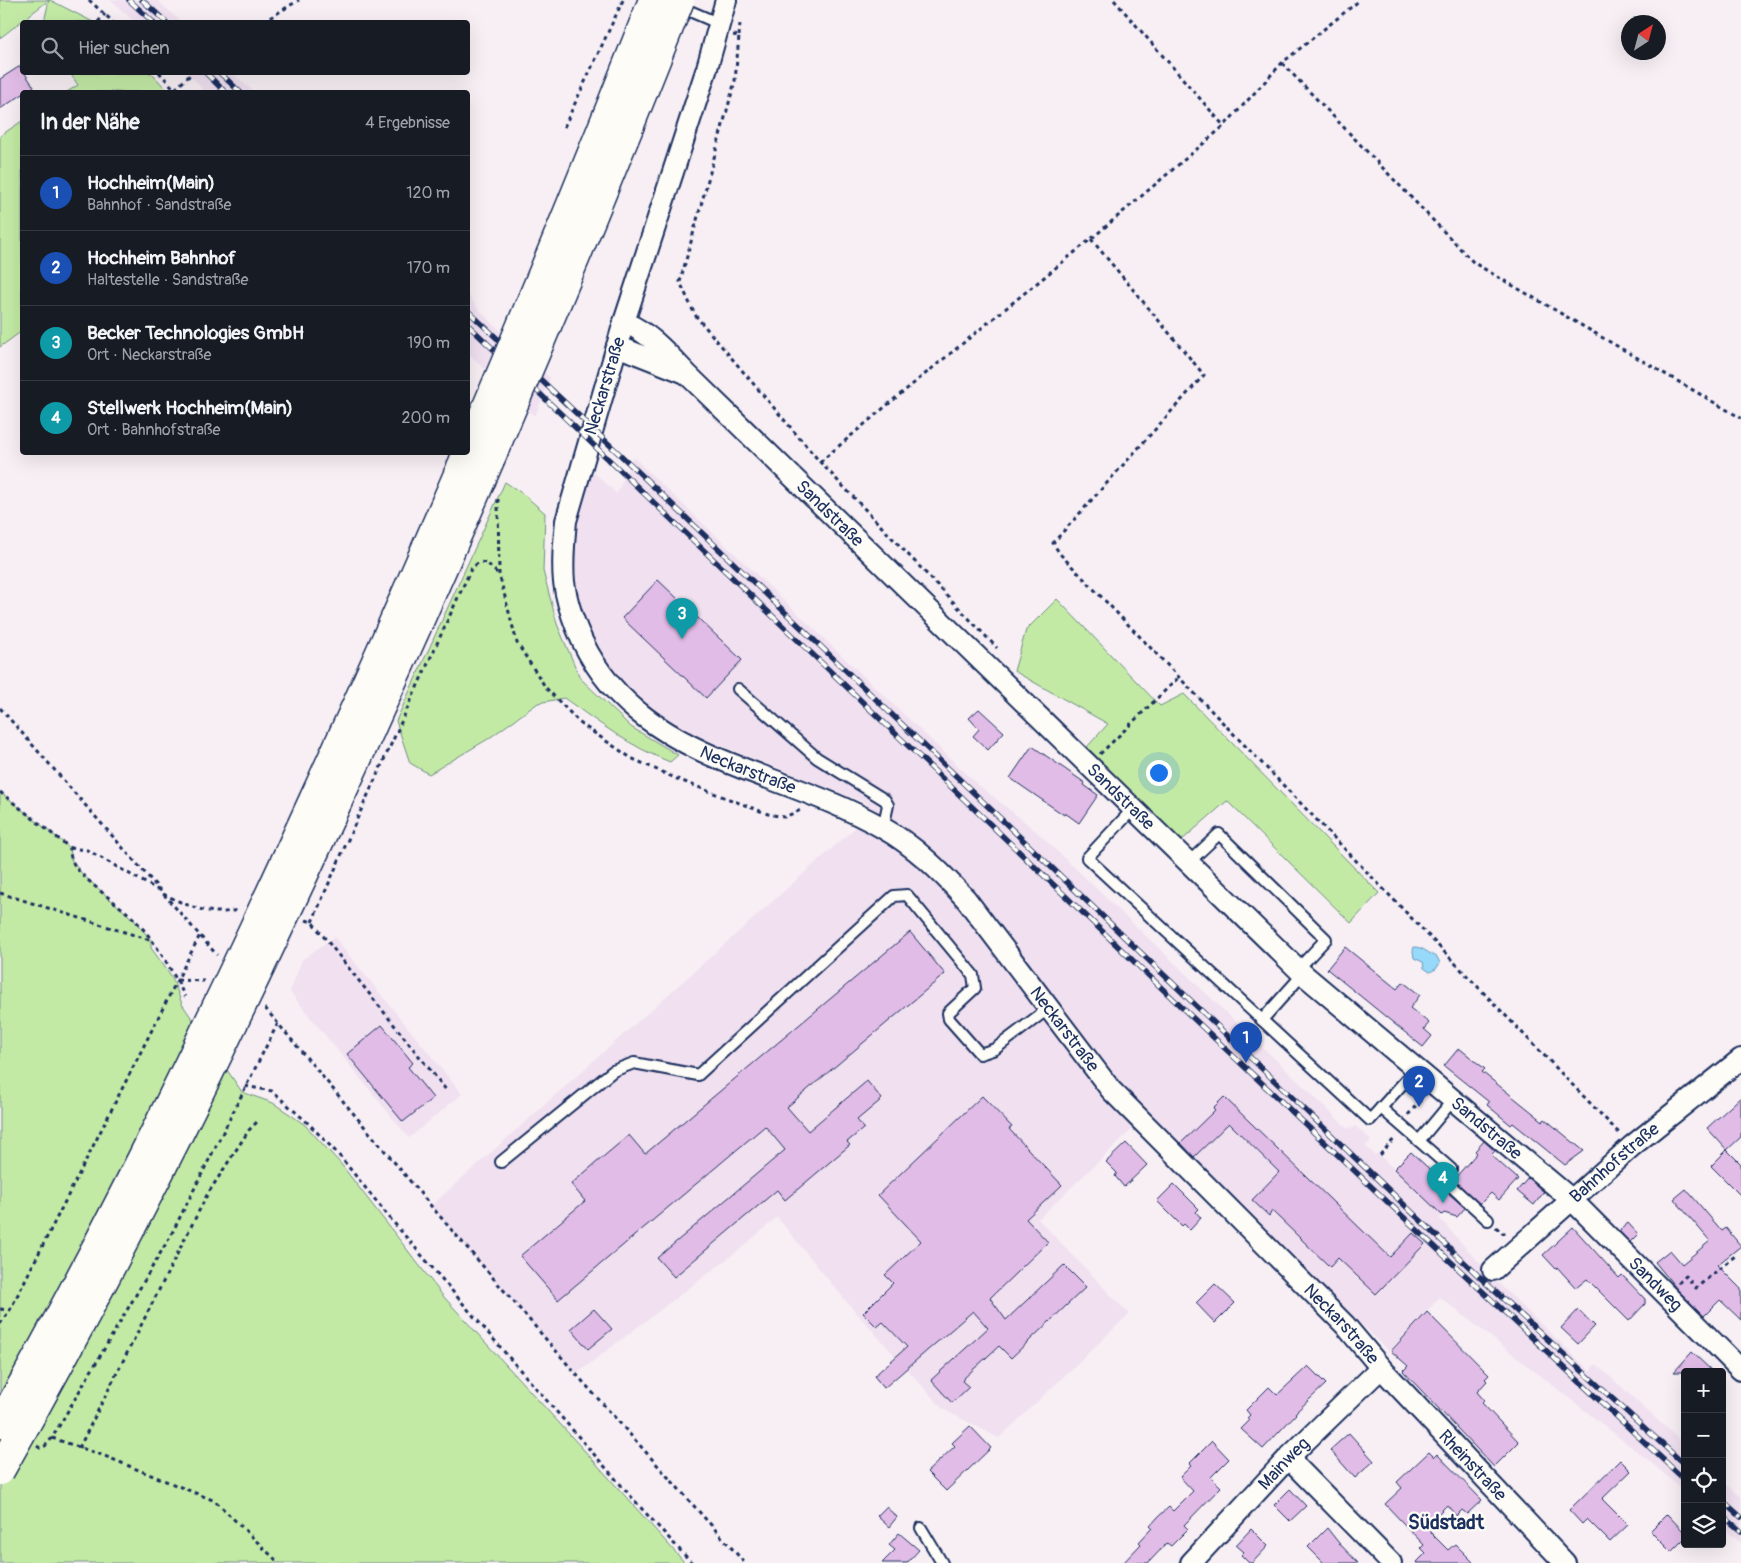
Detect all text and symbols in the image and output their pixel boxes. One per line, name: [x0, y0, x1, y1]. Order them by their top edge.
north arrow: [1621, 15, 1666, 60]
search box: [20, 20, 470, 75]
icon: search: [38, 34, 66, 62]
text: Hier suchen: [78, 36, 170, 60]
text: In der Nähe: [40, 109, 140, 136]
text: 4 Ergebnisse: [365, 113, 450, 133]
text: Hochheim(Main): [87, 171, 215, 195]
text: 1: [53, 183, 59, 203]
text: 120 m: [406, 183, 450, 203]
text: Bahnhof · Sandstraße: [87, 195, 231, 215]
text: Hochheim Bahnhof: [87, 246, 236, 270]
text: 2: [52, 258, 60, 278]
text: 170 m: [407, 258, 450, 278]
text: Haltestelle · Sandstraße: [87, 270, 248, 290]
text: Becker Technologies GmbH: [87, 321, 304, 345]
text: 3: [52, 333, 60, 353]
text: 190 m: [407, 333, 450, 353]
street label: Neckarstraße: [579, 334, 631, 438]
text: Ort · Neckarstraße: [87, 345, 211, 365]
text: Stellwerk Hochheim(Main): [87, 396, 293, 420]
text: 4: [51, 408, 61, 428]
text: 200 m: [402, 408, 450, 428]
text: Ort · Bahnhofstraße: [87, 420, 220, 440]
street label: Sandstraße: [791, 475, 869, 552]
pin: 3: [666, 598, 698, 639]
street label: Neckarstraße: [696, 740, 799, 799]
street label: Sandstraße: [1082, 758, 1160, 835]
your location: [1146, 760, 1172, 786]
street label: Neckarstraße: [1025, 982, 1105, 1076]
pin: 1: [1230, 1022, 1262, 1063]
pin: 2: [1403, 1066, 1435, 1107]
street label: Sandstraße: [1446, 1092, 1527, 1165]
street label: Bahnhofstraße: [1565, 1117, 1664, 1208]
pin: 4: [1427, 1162, 1459, 1203]
street label: Sandweg: [1624, 1252, 1687, 1316]
street label: Neckarstraße: [1299, 1279, 1384, 1369]
map controls: [1681, 1368, 1726, 1548]
button: +: [1681, 1368, 1726, 1413]
button: −: [1681, 1413, 1726, 1458]
street label: Rheinstraße: [1434, 1425, 1512, 1506]
street label: Mainweg: [1253, 1432, 1314, 1495]
button: locate: [1681, 1458, 1726, 1503]
button: layers: [1681, 1503, 1726, 1548]
district label: Südstadt: [1408, 1510, 1485, 1535]

